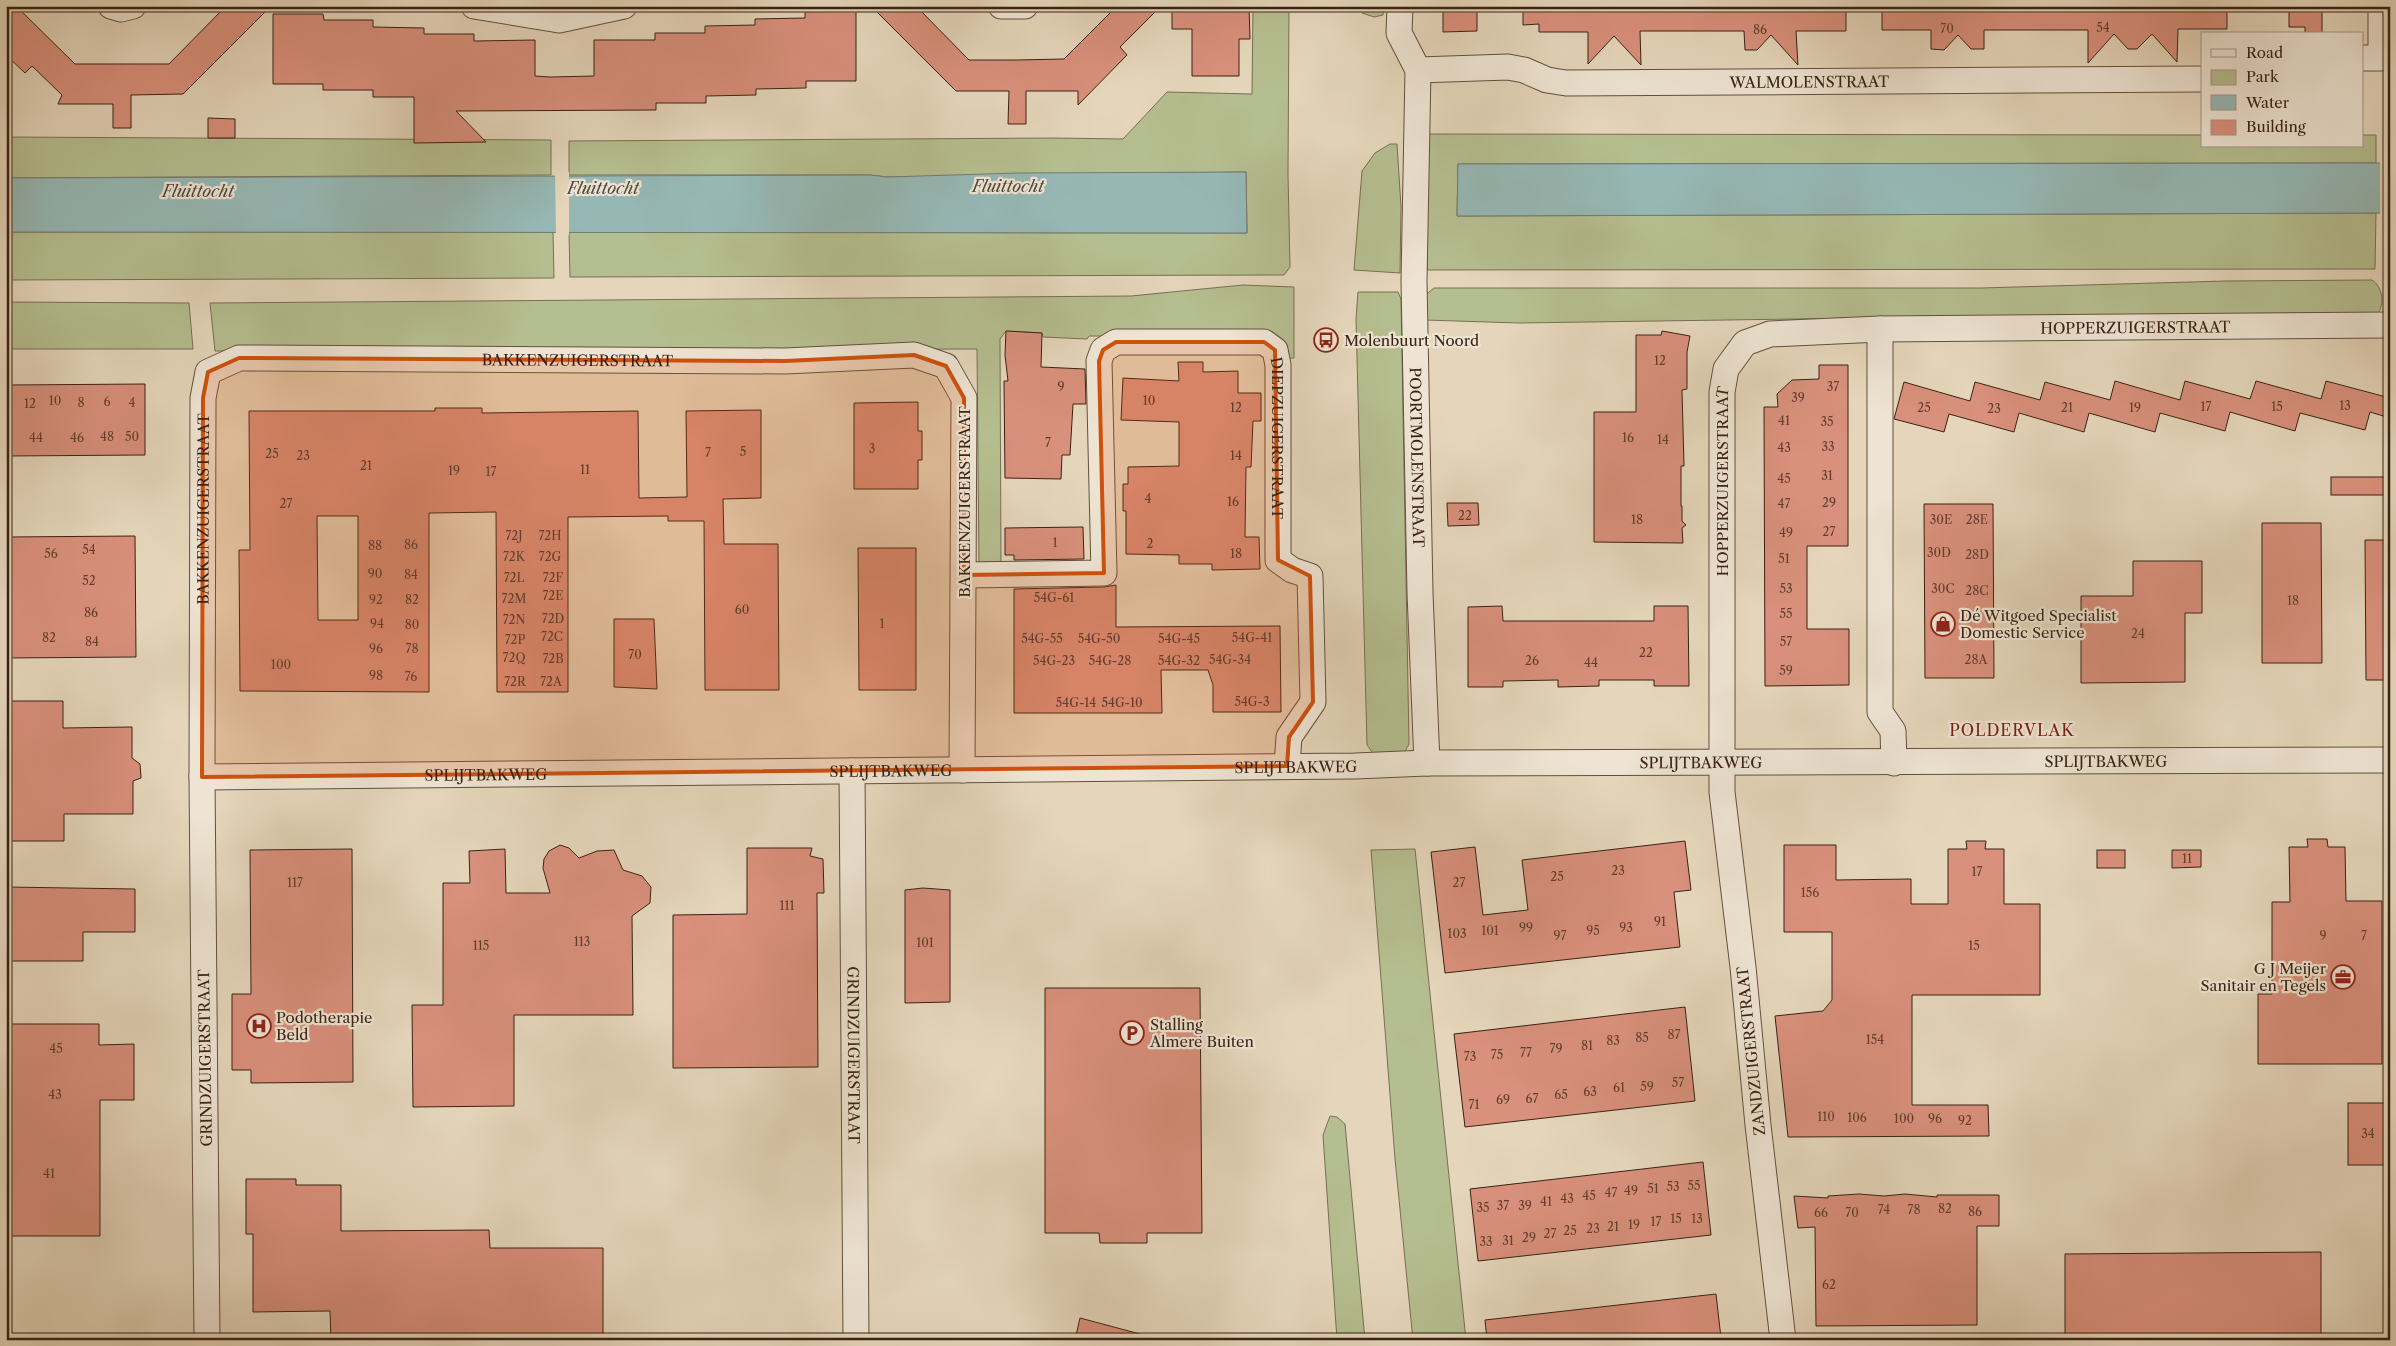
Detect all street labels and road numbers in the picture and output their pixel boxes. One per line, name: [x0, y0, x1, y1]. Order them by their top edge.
street label: WALMOLENSTRAAT: [1728, 71, 1890, 91]
street label: HOPPERZUIGERSTRAAT: [2040, 317, 2231, 337]
street label: BAKKENZUIGERSTRAAT: [482, 350, 674, 370]
street label: DIEPZUIGERSTRAAT: [1267, 355, 1288, 520]
street label: POORTMOLENSTRAAT: [1406, 367, 1429, 548]
street label: HOPPERZUIGERSTRAAT: [1712, 384, 1732, 577]
street label: BAKKENZUIGERSTRAAT: [955, 406, 974, 598]
street label: BAKKENZUIGERSTRAAT: [193, 412, 212, 605]
street label: SPLIJTBAKWEG: [2044, 751, 2167, 771]
street label: SPLIJTBAKWEG: [1639, 752, 1762, 772]
street label: SPLIJTBAKWEG: [1234, 756, 1357, 777]
street label: SPLIJTBAKWEG: [829, 760, 952, 781]
street label: SPLIJTBAKWEG: [424, 764, 547, 784]
street label: ZANDZUIGERSTRAAT: [1733, 965, 1769, 1136]
street label: GRINDZUIGERSTRAAT: [844, 966, 864, 1145]
street label: GRINDZUIGERSTRAAT: [194, 968, 216, 1147]

